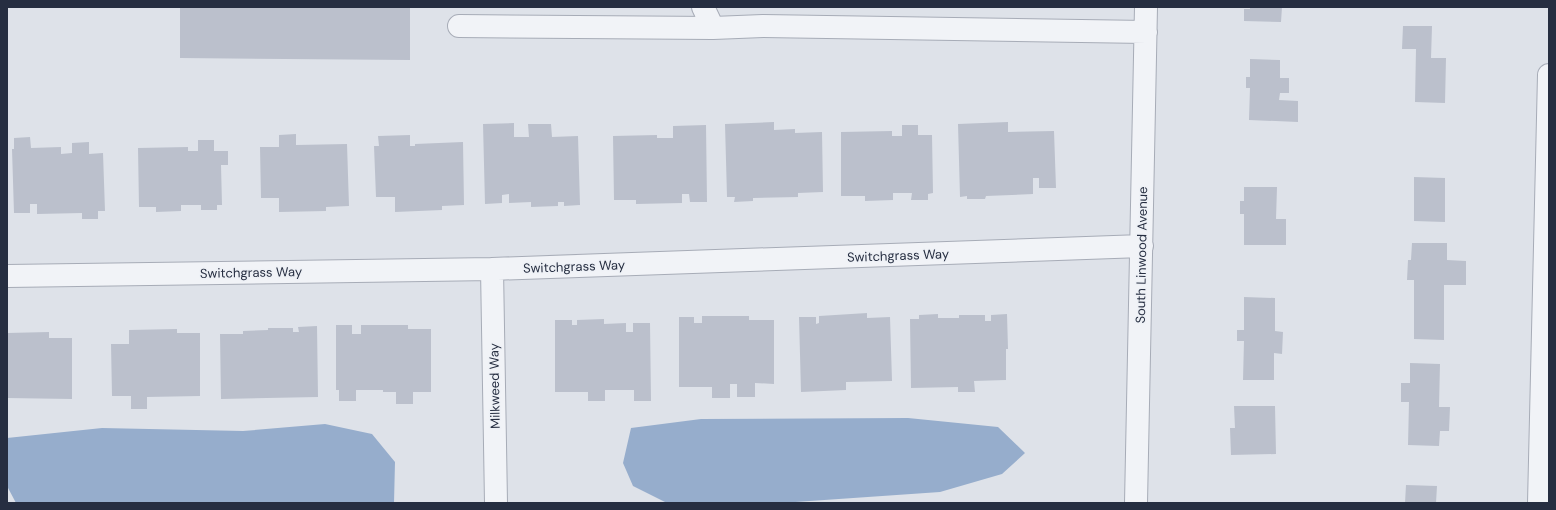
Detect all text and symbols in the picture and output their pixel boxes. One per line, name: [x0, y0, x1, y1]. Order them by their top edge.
street label: South Linwood Avenue: [1132, 186, 1151, 324]
street label: Switchgrass Way: [847, 245, 949, 266]
street label: Switchgrass Way: [523, 256, 625, 277]
street label: Switchgrass Way: [200, 263, 302, 282]
street label: Milkweed Way: [485, 343, 504, 429]

